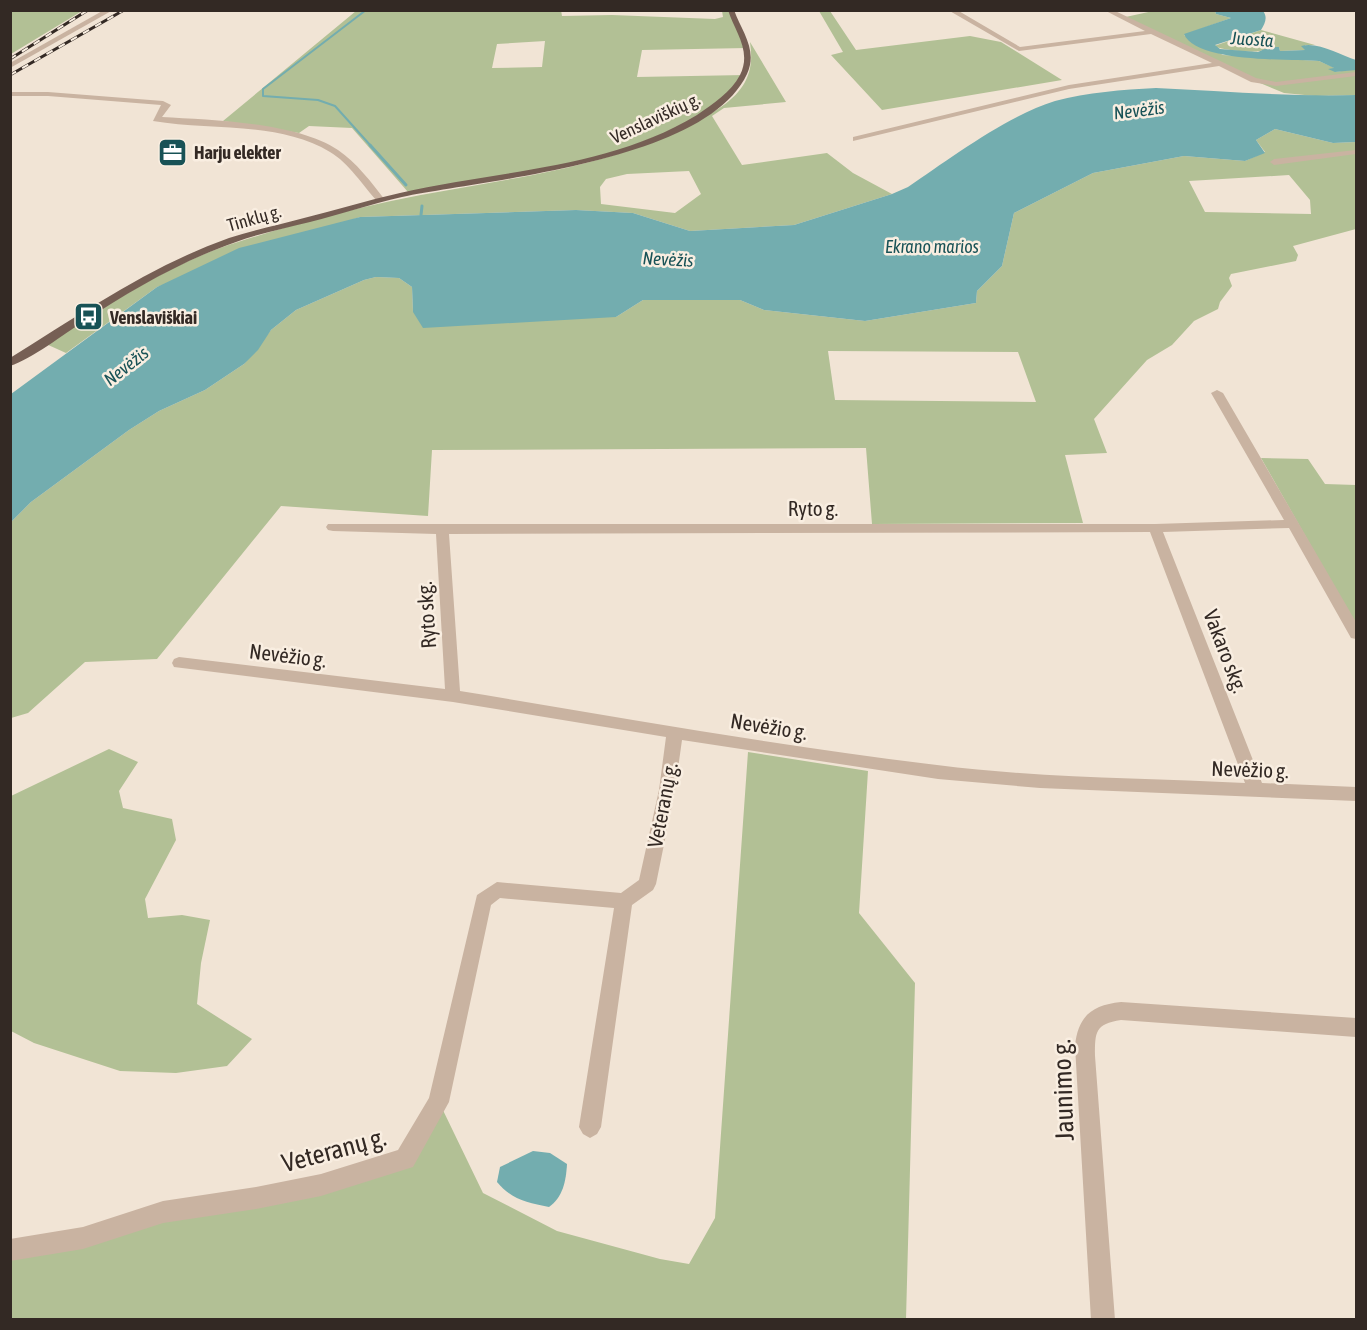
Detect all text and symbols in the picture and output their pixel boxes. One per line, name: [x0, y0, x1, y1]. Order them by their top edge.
water label: Juosta: [1229, 27, 1275, 51]
street label: Venslaviškių g.: [607, 88, 703, 148]
water label: Nevėžis: [1112, 96, 1166, 124]
office icon: Harju elekter: [157, 136, 189, 168]
place label: Harju elekter: [194, 142, 281, 163]
street label: Tinklų g.: [225, 200, 283, 236]
water label: Ekrano marios: [885, 236, 979, 257]
water label: Nevėžis: [642, 247, 694, 271]
bus stop icon: Venslaviškiai: [73, 301, 105, 333]
place label: Venslaviškiai: [109, 307, 197, 328]
water label: Nevėžis: [99, 342, 153, 390]
street label: Ryto g.: [788, 496, 838, 520]
street label: Ryto skg.: [412, 581, 440, 649]
street label: Vakaro skg.: [1199, 606, 1253, 696]
street label: Nevėžio g.: [248, 638, 328, 672]
street label: Nevėžio g.: [729, 708, 809, 744]
street label: Nevėžio g.: [1211, 756, 1289, 782]
street label: Veteranų g.: [642, 760, 682, 850]
street label: Jaunimo g.: [1046, 1039, 1080, 1141]
street label: Veteranų g.: [279, 1122, 389, 1178]

